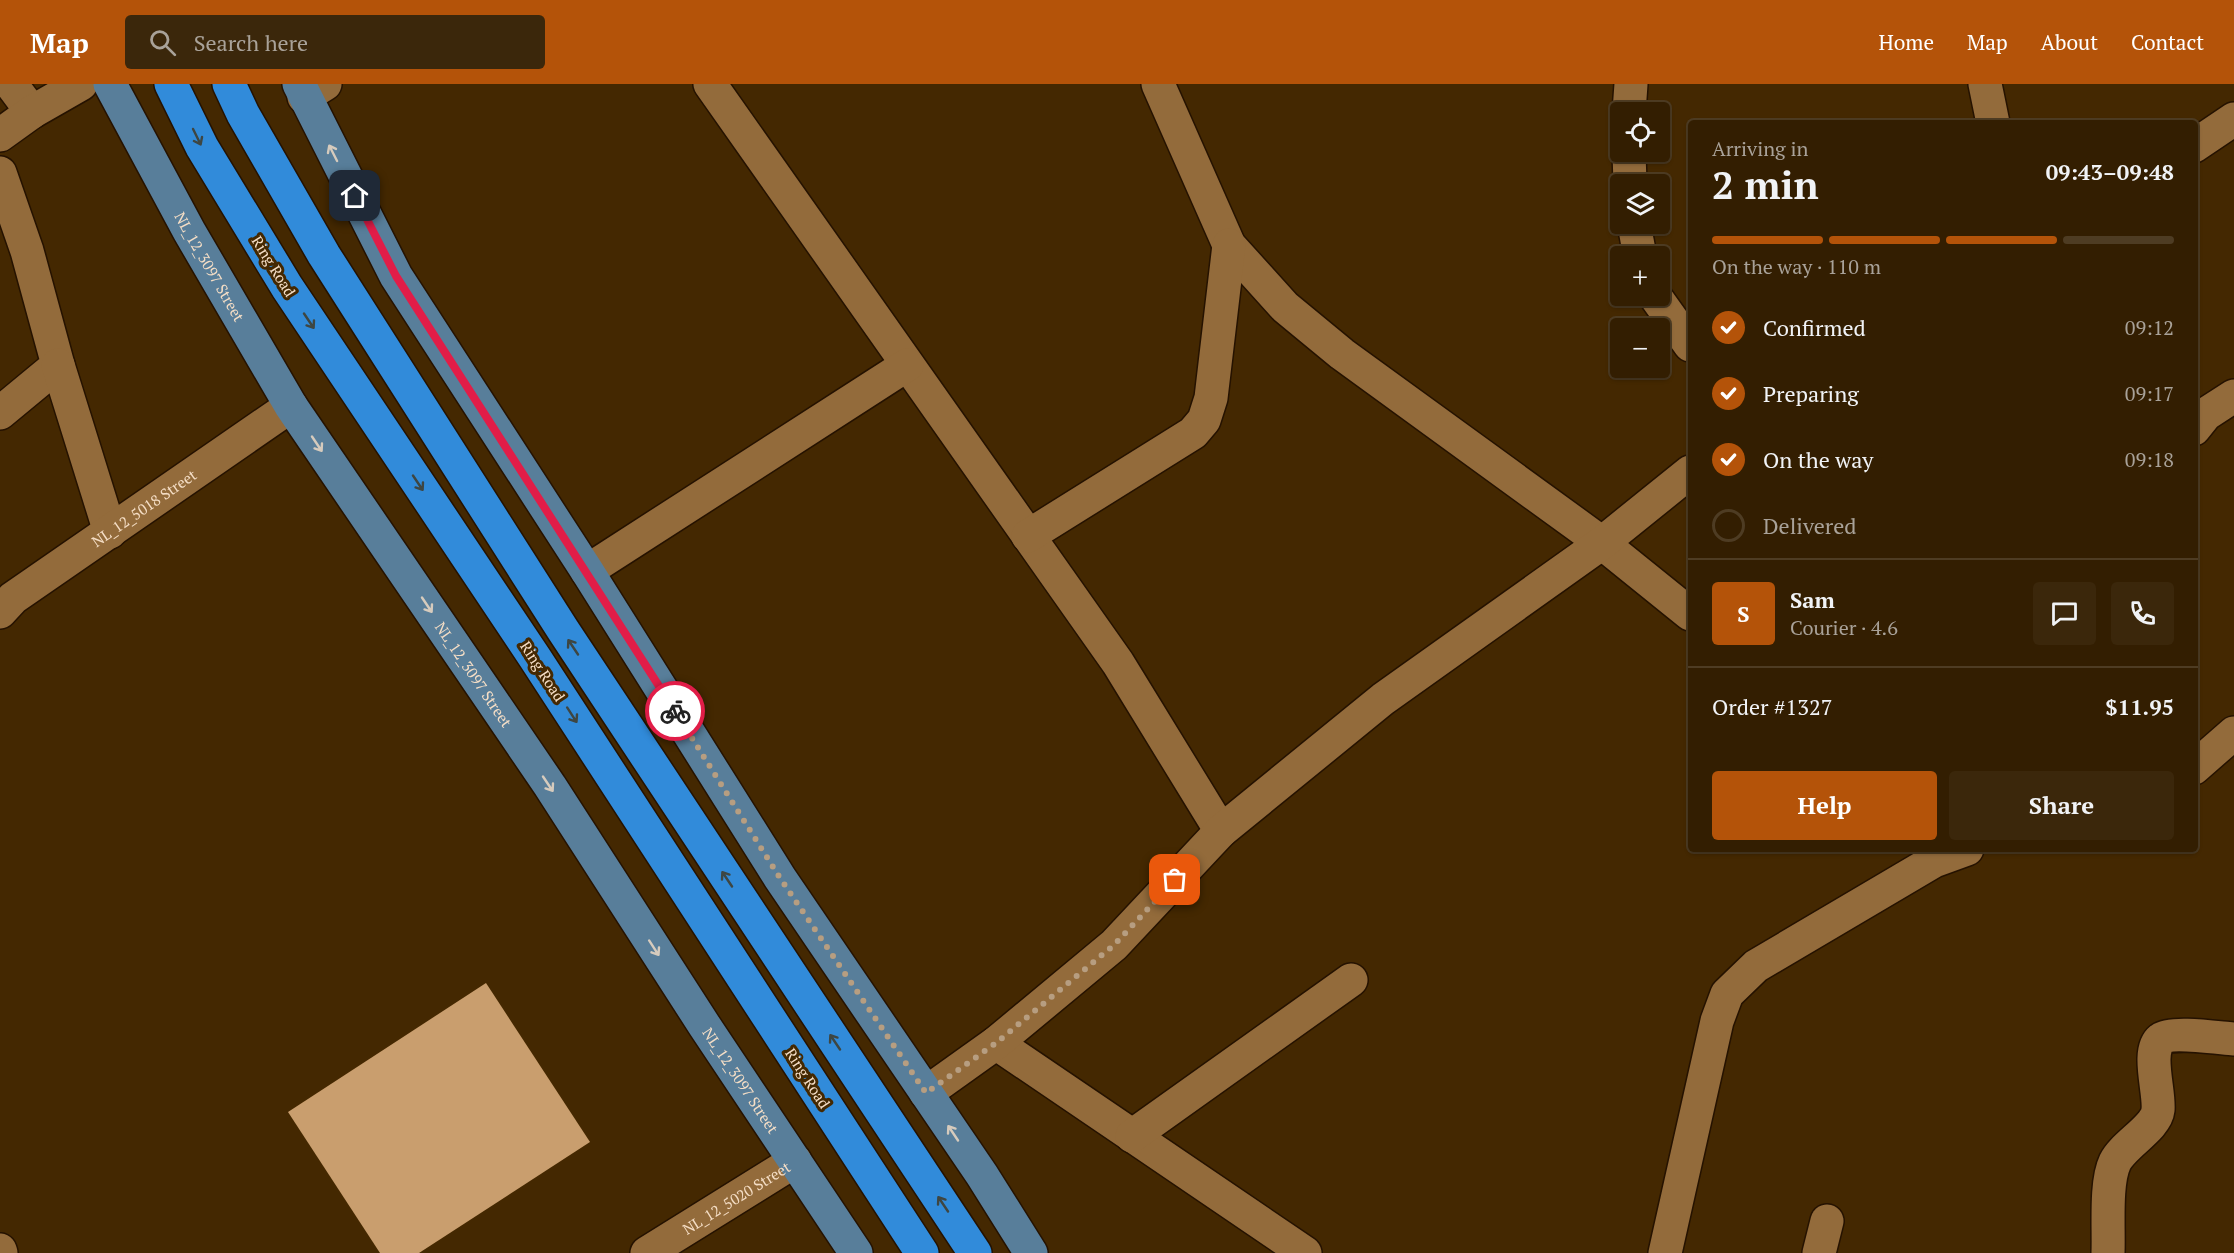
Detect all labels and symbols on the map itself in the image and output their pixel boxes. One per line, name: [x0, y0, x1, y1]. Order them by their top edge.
one-way arrow: [192, 127, 203, 145]
one-way arrow: [327, 145, 339, 162]
pin: [329, 170, 380, 221]
street label: NL_12_3097 Street: [170, 208, 250, 325]
street label: Ring Road: [248, 232, 300, 300]
one-way arrow: [303, 312, 315, 329]
one-way arrow: [311, 435, 323, 452]
street label: NL_12_5018 Street: [87, 464, 200, 551]
one-way arrow: [412, 474, 424, 491]
one-way arrow: [421, 597, 433, 613]
street label: NL_12_3097 Street: [431, 618, 517, 731]
street label: Ring Road: [516, 637, 570, 705]
one-way arrow: [567, 638, 580, 655]
courier: [645, 681, 705, 741]
one-way arrow: [566, 707, 579, 724]
one-way arrow: [543, 775, 555, 792]
pin: [1149, 854, 1200, 905]
one-way arrow: [721, 871, 734, 888]
one-way arrow: [648, 939, 660, 956]
street label: NL_12_3097 Street: [698, 1023, 784, 1137]
one-way arrow: [829, 1034, 841, 1051]
street label: Ring Road: [781, 1044, 835, 1112]
one-way arrow: [947, 1125, 960, 1142]
street label: NL_12_5020 Street: [679, 1156, 794, 1239]
one-way arrow: [937, 1197, 949, 1213]

